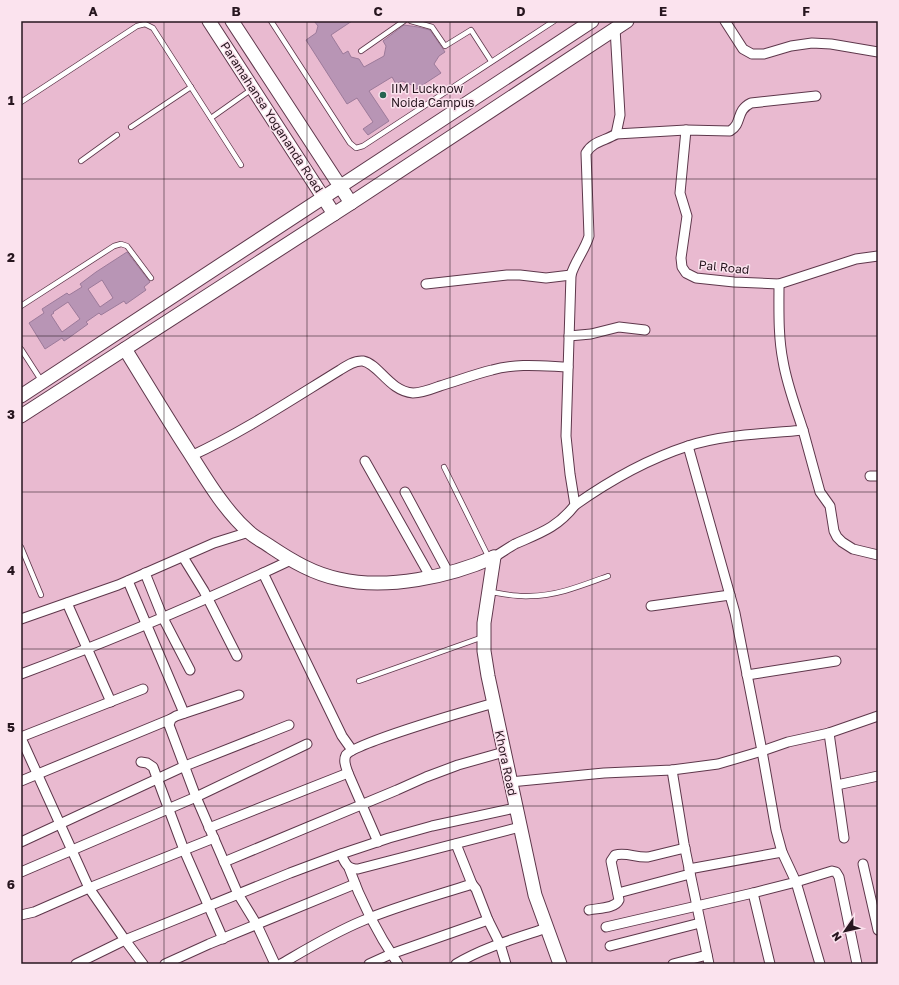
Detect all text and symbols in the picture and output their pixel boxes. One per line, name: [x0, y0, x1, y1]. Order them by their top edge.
text: A: [88, 3, 98, 19]
text: B: [231, 3, 241, 19]
text: C: [373, 3, 383, 19]
text: D: [516, 3, 526, 19]
text: E: [659, 3, 667, 19]
text: F: [802, 3, 810, 19]
street label: Paramahansa Yogananda Road: [217, 39, 327, 195]
place label: IIM Lucknow Noida Campus: [391, 81, 474, 110]
marker: IIM Lucknow Noida Campus: [378, 90, 388, 100]
text: 1: [8, 92, 15, 108]
text: 2: [7, 249, 15, 265]
street label: Pal Road: [698, 257, 750, 277]
text: 3: [7, 406, 15, 422]
text: 4: [7, 562, 15, 578]
text: 5: [7, 719, 15, 735]
street label: Khora Road: [492, 729, 520, 797]
text: 6: [7, 876, 15, 892]
north arrow: [825, 911, 865, 951]
text: N: [829, 930, 844, 944]

